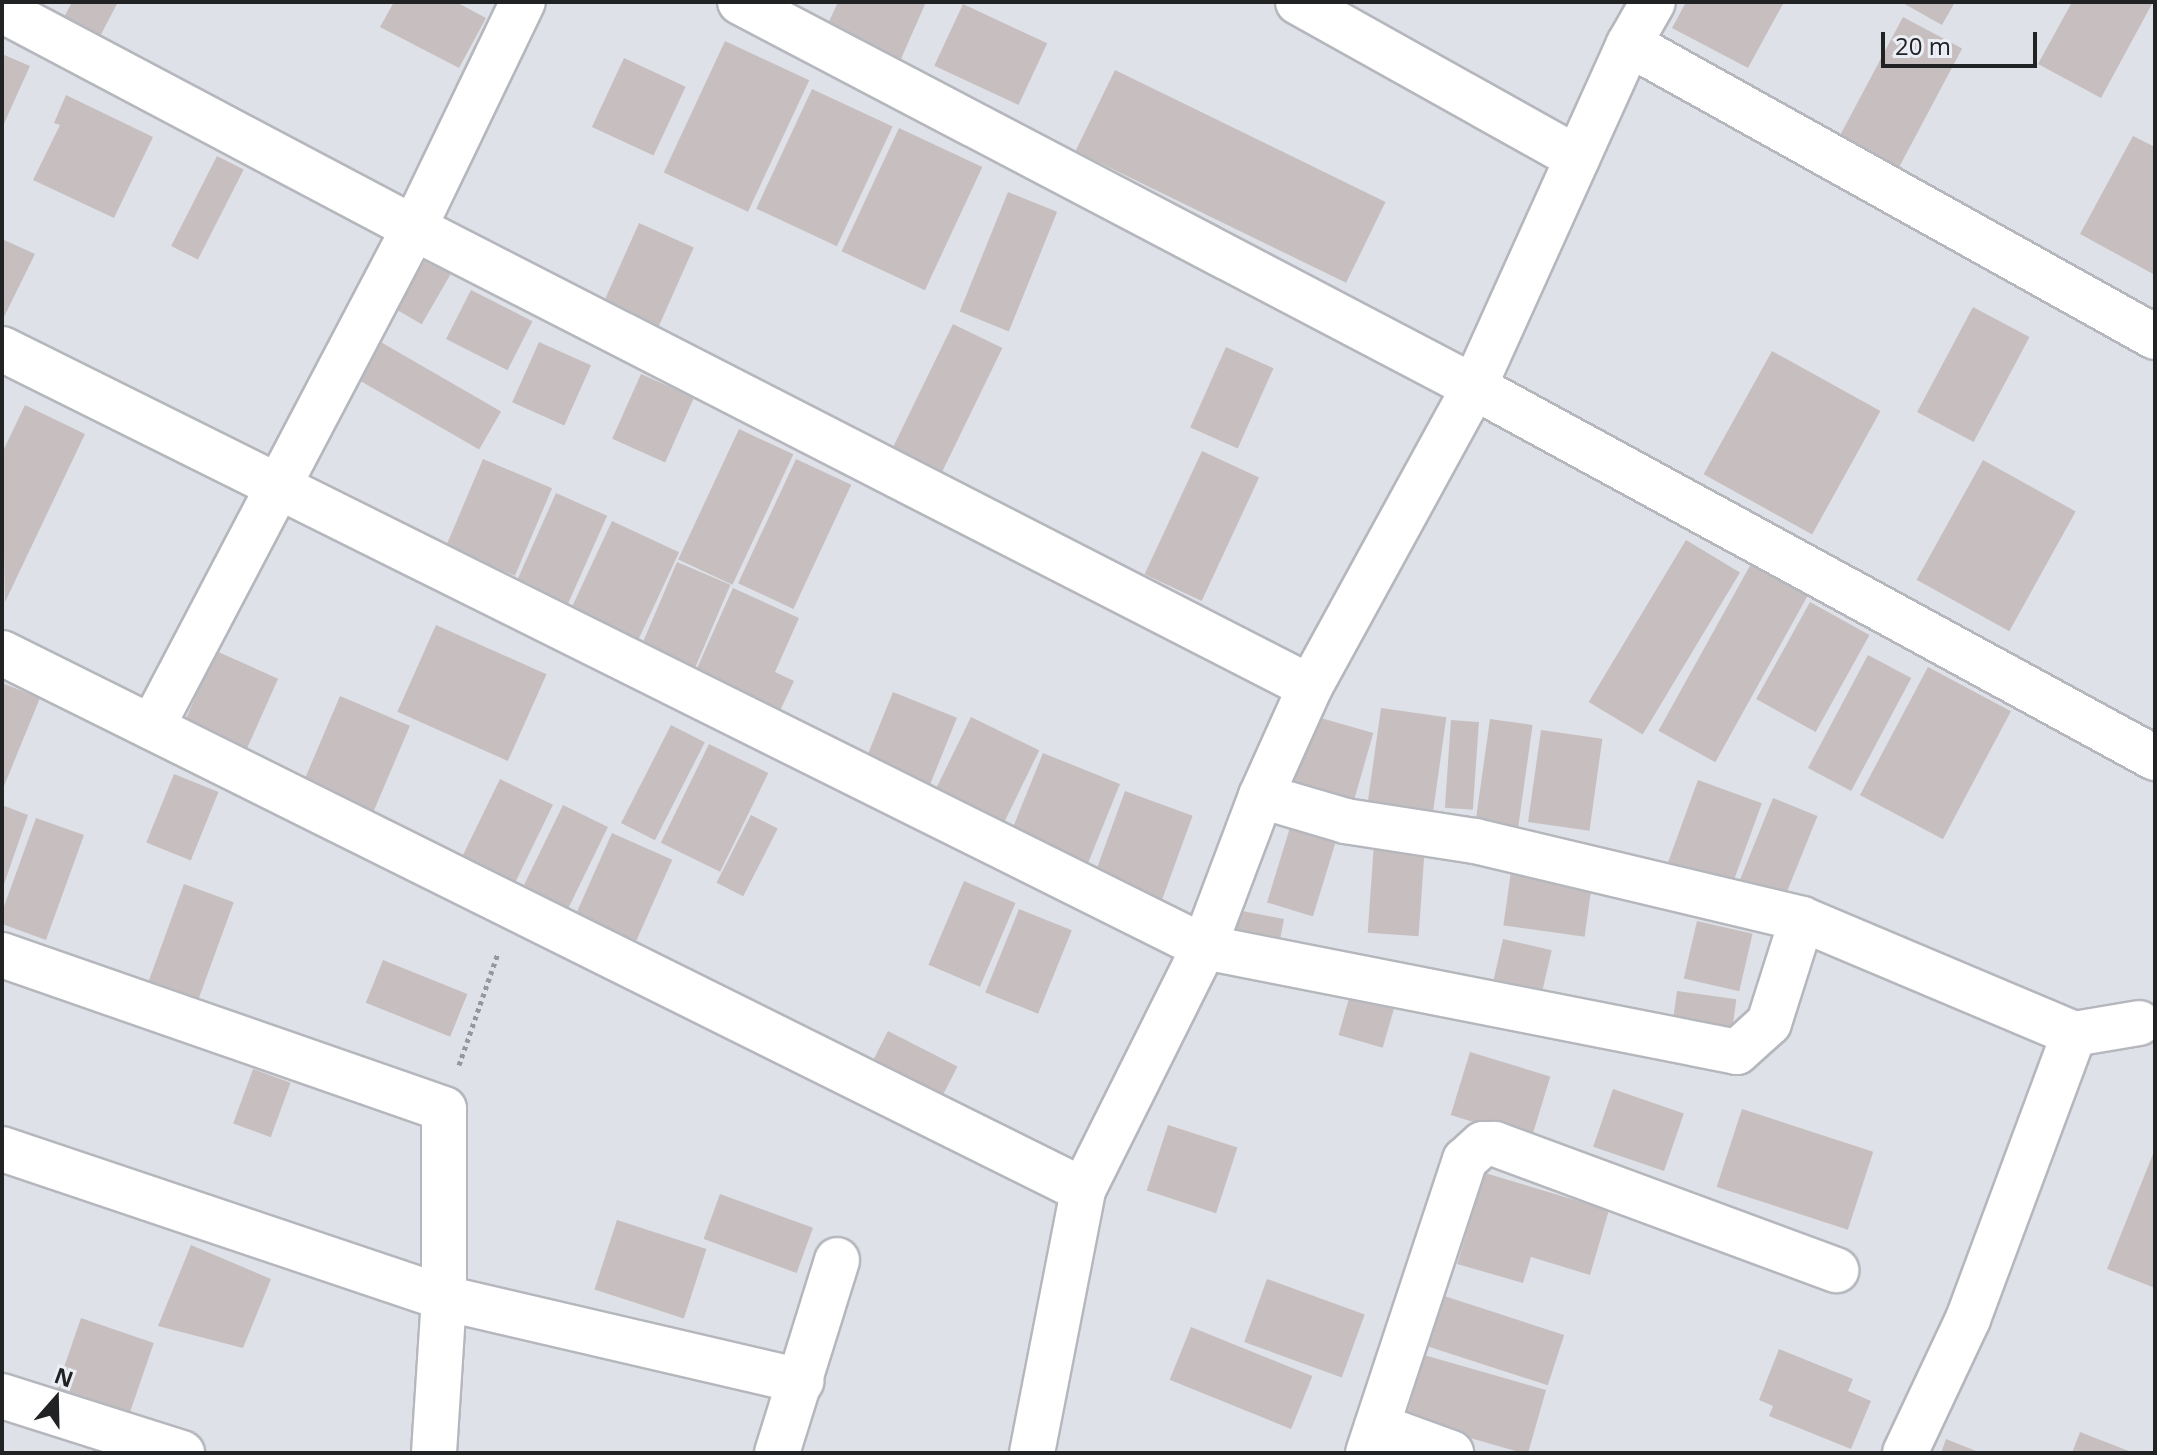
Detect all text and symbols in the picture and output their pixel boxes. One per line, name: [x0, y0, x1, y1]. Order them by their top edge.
scale bar: [1885, 16, 2041, 66]
text: 20 m: [1895, 29, 1951, 62]
north arrow: [16, 1359, 96, 1439]
text: N: [51, 1359, 78, 1394]

